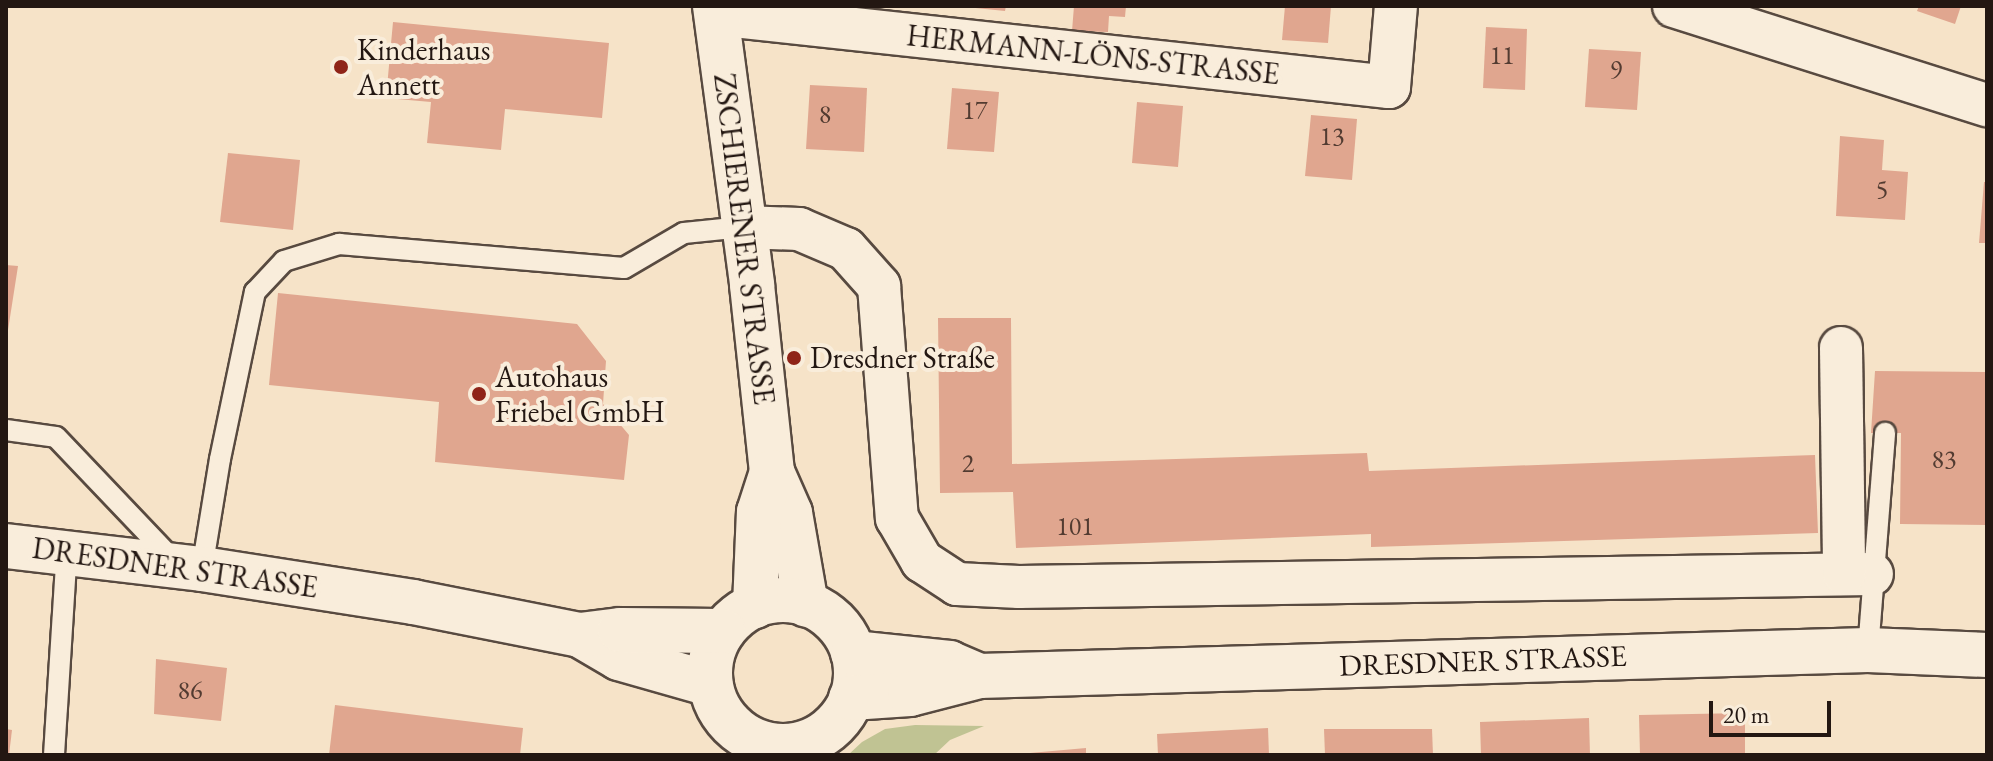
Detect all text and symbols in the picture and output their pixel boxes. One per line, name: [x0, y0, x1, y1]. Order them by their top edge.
street label: HERMANN-LÖNS-STRASSE: [905, 18, 1281, 92]
place label: Kinderhaus Annett: [357, 32, 490, 102]
house number: 11: [1490, 40, 1514, 72]
house number: 9: [1610, 55, 1622, 87]
marker: Kinderhaus Annett: [332, 58, 350, 76]
street label: ZSCHIERENER STRASSE: [706, 71, 782, 407]
house number: 17: [963, 95, 987, 127]
house number: 8: [819, 99, 831, 131]
house number: 13: [1320, 121, 1344, 153]
house number: 5: [1876, 174, 1888, 206]
place label: Dresdner Straße: [810, 340, 995, 376]
marker: Dresdner Straße: [785, 349, 803, 367]
place label: Autohaus Friebel GmbH: [495, 359, 665, 430]
marker: Autohaus Friebel GmbH: [470, 385, 488, 403]
house number: 83: [1932, 444, 1956, 476]
house number: 2: [962, 448, 974, 480]
house number: 101: [1056, 511, 1094, 543]
street label: DRESDNER STRASSE: [30, 530, 320, 606]
street label: DRESDNER STRASSE: [1339, 638, 1627, 684]
house number: 86: [178, 675, 202, 707]
scale bar: [1713, 685, 1835, 735]
text: 20 m: [1723, 699, 1770, 730]

